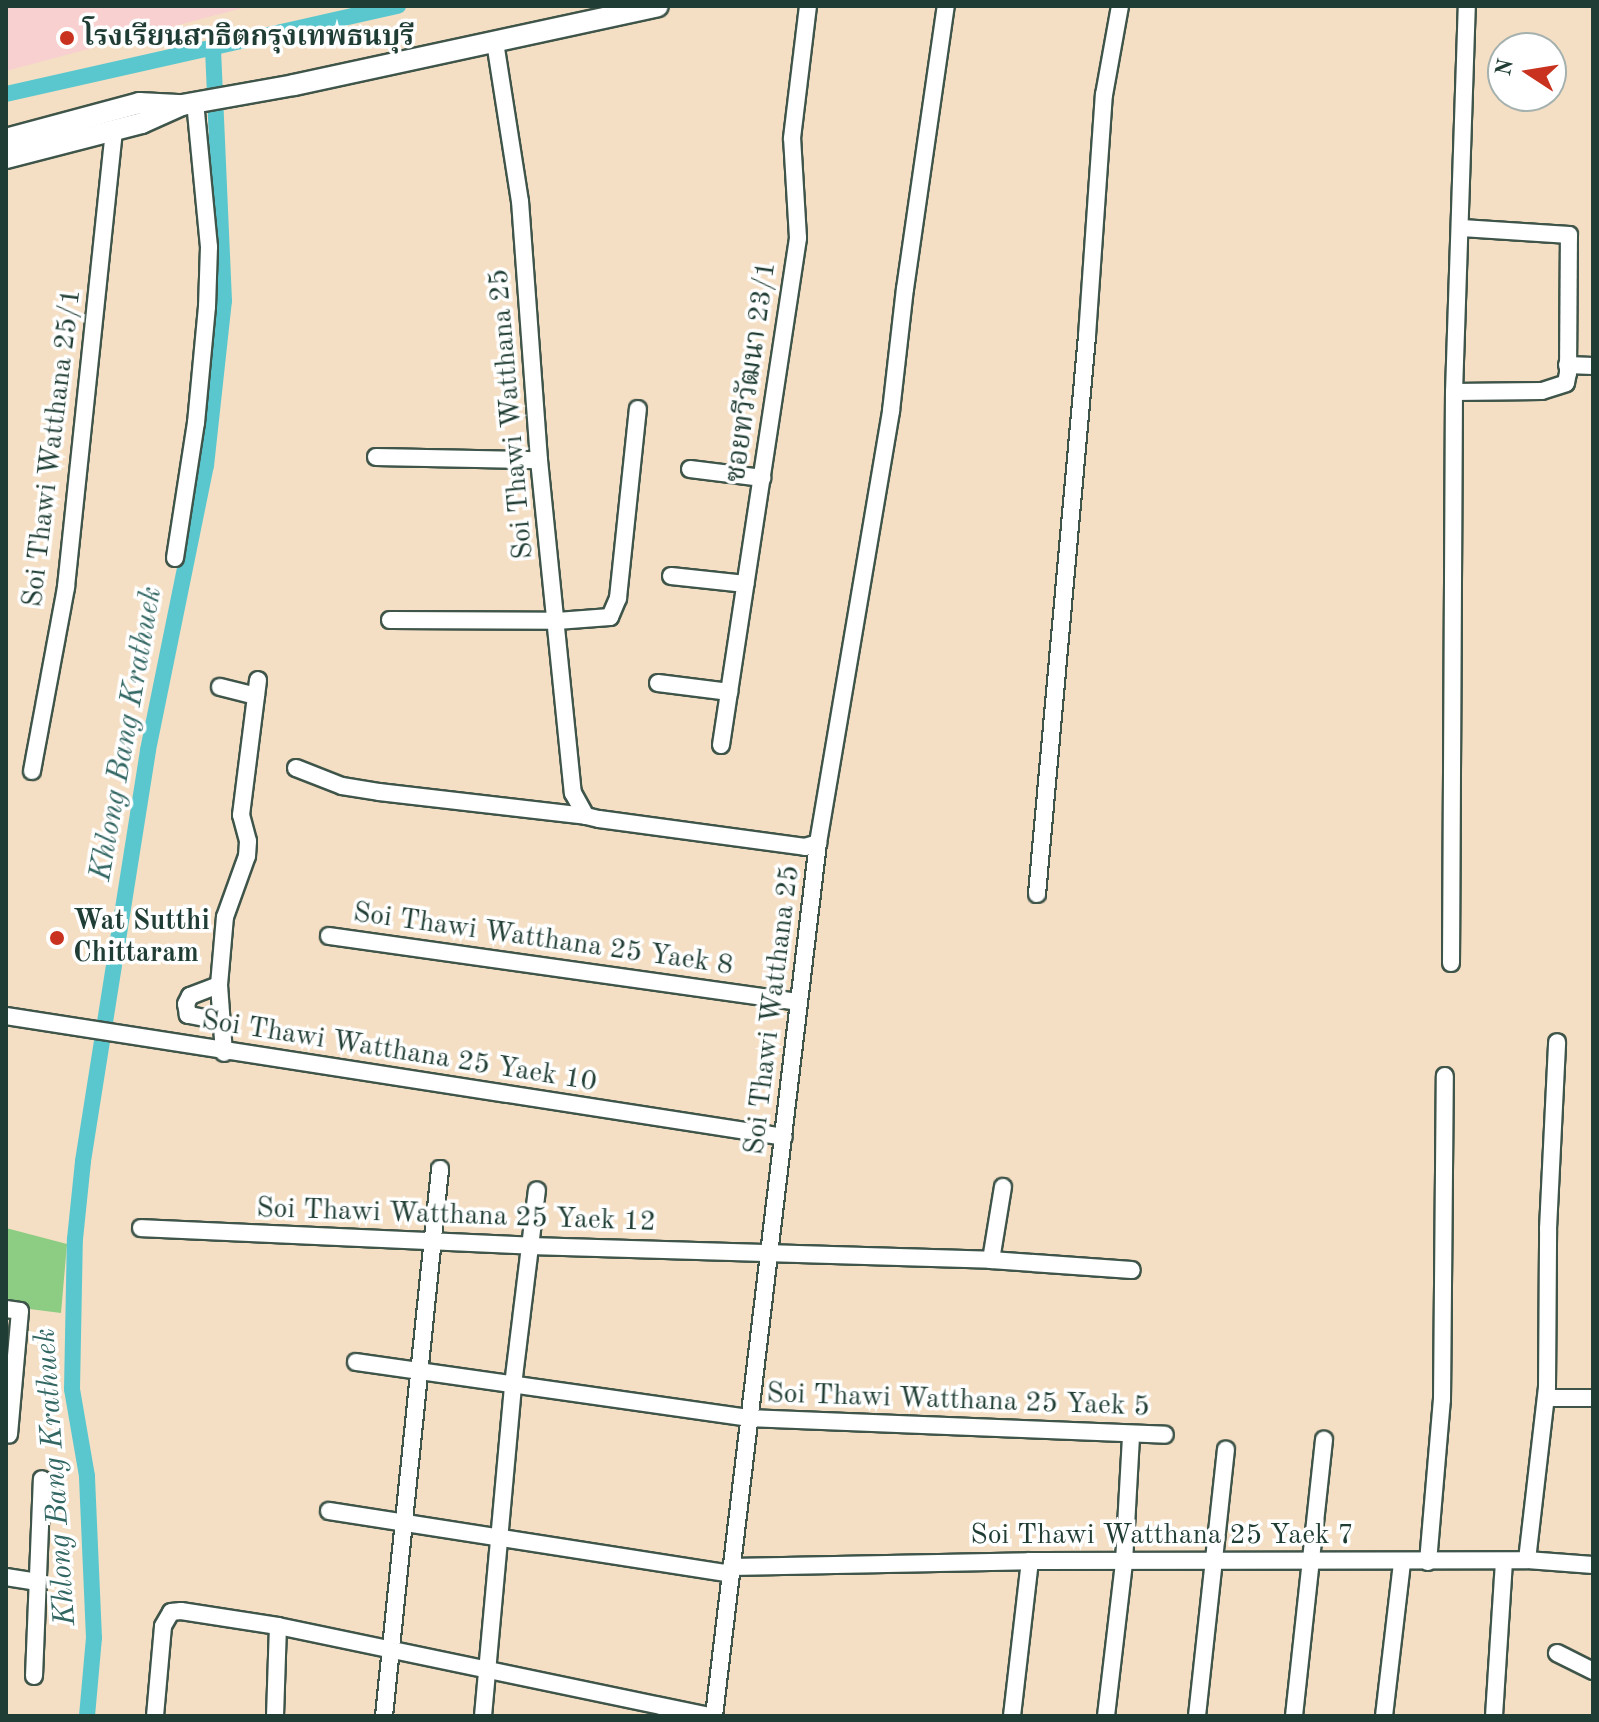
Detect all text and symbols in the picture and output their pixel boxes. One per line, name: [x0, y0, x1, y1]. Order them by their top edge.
place label: โรงเรียนสาธิตกรุงเทพธนบุรี: [83, 21, 414, 55]
marker: โรงเรียนสาธิตกรุงเทพธนบุรี: [58, 29, 76, 47]
north arrow: [1487, 32, 1567, 112]
text: N: [1493, 57, 1518, 78]
street label: ซอยทวีวัฒนา 23/1: [720, 259, 784, 485]
street label: Soi Thawi Watthana 25: [483, 267, 541, 561]
street label: Soi Thawi Watthana 25/1: [17, 287, 89, 609]
water label: Khlong Bang Krathuek: [83, 584, 171, 884]
street label: Soi Thawi Watthana 25: [739, 863, 807, 1157]
street label: Soi Thawi Watthana 25 Yaek 8: [351, 897, 735, 983]
place label: Wat Sutthi Chittaram: [73, 905, 210, 971]
marker: Wat Sutthi Chittaram: [48, 929, 66, 947]
street label: Soi Thawi Watthana 25 Yaek 10: [199, 1004, 599, 1100]
street label: Soi Thawi Watthana 25 Yaek 12: [256, 1192, 656, 1240]
water label: Khlong Bang Krathuek: [28, 1327, 84, 1627]
street label: Soi Thawi Watthana 25 Yaek 5: [766, 1378, 1150, 1424]
street label: Soi Thawi Watthana 25 Yaek 7: [970, 1519, 1354, 1553]

